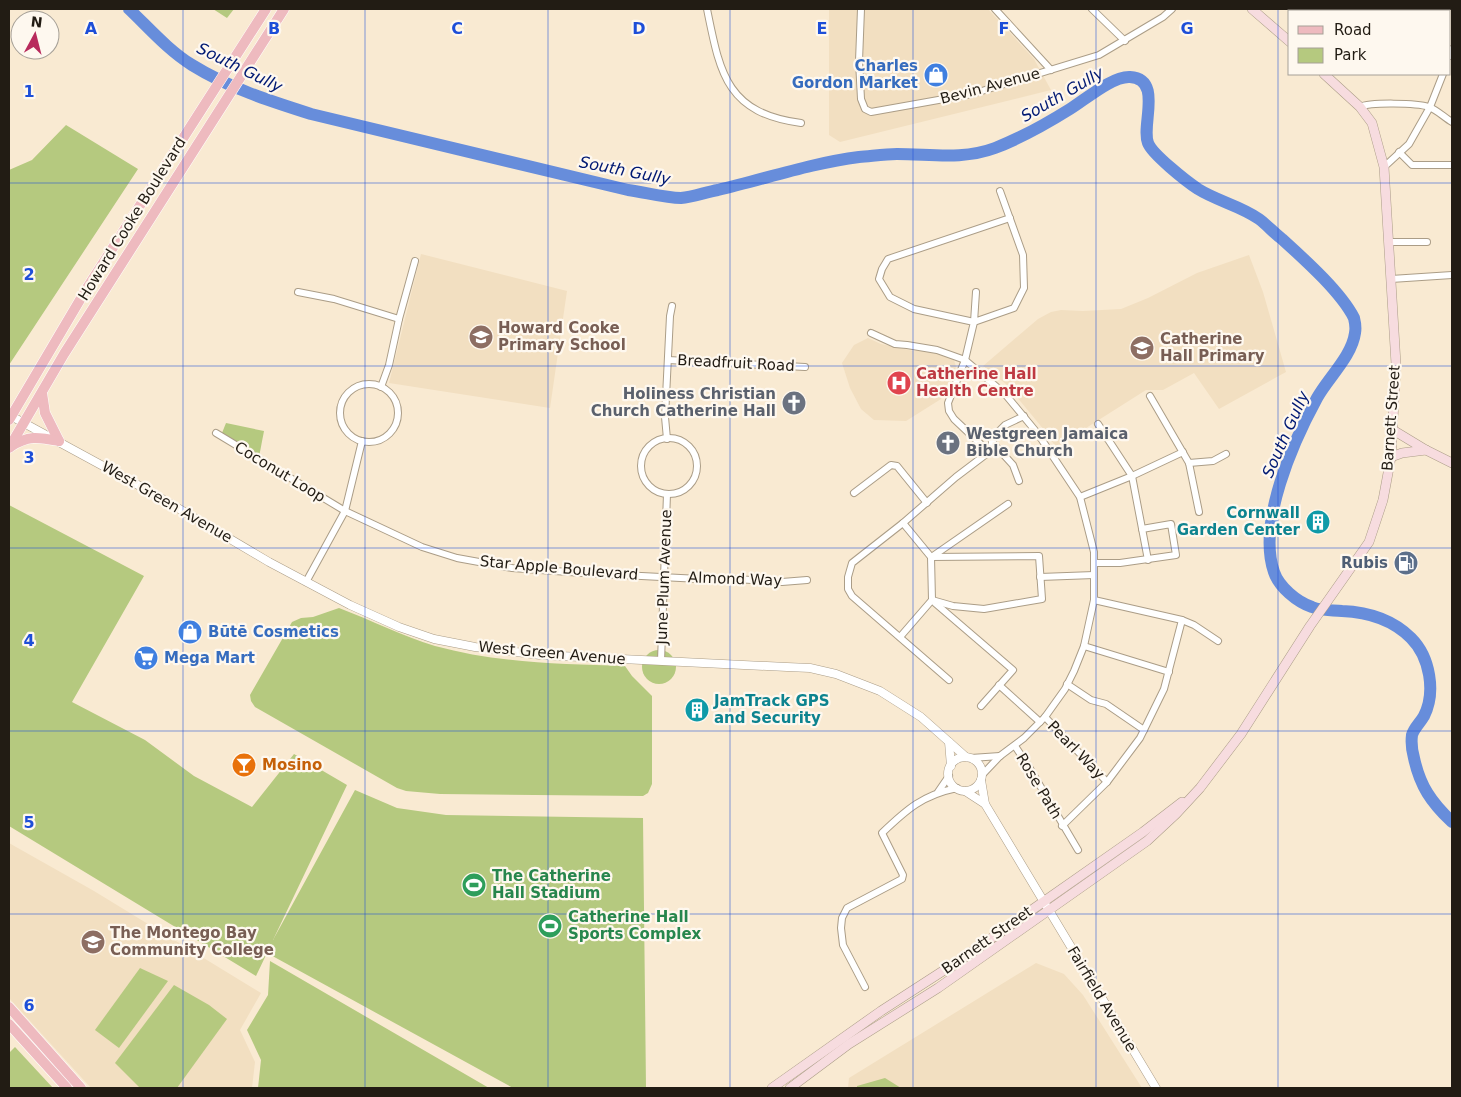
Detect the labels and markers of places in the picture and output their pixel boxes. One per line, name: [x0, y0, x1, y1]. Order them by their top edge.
place label: Charles Gordon Market: [792, 57, 918, 92]
shop icon: Charles Gordon Market: [923, 62, 949, 88]
place label: Howard Cooke Primary School: [498, 319, 626, 354]
school or university icon: Howard Cooke Primary School: [468, 324, 494, 350]
place label: Catherine Hall Primary: [1160, 330, 1265, 365]
school or university icon: Catherine Hall Primary: [1129, 335, 1155, 361]
place label: Catherine Hall Health Centre: [916, 365, 1037, 400]
hospital icon: Catherine Hall Health Centre: [886, 370, 912, 396]
place label: Holiness Christian Church Catherine Hall: [591, 385, 776, 420]
church icon: Holiness Christian Church Catherine Hall: [781, 390, 807, 416]
place label: Westgreen Jamaica Bible Church: [966, 425, 1128, 460]
church icon: Westgreen Jamaica Bible Church: [935, 430, 961, 456]
place label: Cornwall Garden Center: [1177, 504, 1301, 539]
building icon: Cornwall Garden Center: [1305, 509, 1331, 535]
fuel station icon: Rubis: [1393, 550, 1419, 576]
place label: Rubis: [1341, 554, 1388, 572]
shop icon: Būtē Cosmetics: [177, 619, 203, 645]
place label: Būtē Cosmetics: [208, 623, 339, 641]
supermarket icon: Mega Mart: [133, 645, 159, 671]
place label: Mega Mart: [164, 649, 255, 667]
place label: JamTrack GPS and Security: [713, 692, 830, 727]
building icon: JamTrack GPS and Security: [684, 697, 710, 723]
bar icon: Mosino: [231, 752, 257, 778]
place label: Mosino: [262, 756, 322, 774]
place label: The Catherine Hall Stadium: [492, 867, 611, 902]
sports icon: The Catherine Hall Stadium: [461, 872, 487, 898]
place label: Catherine Hall Sports Complex: [568, 908, 702, 943]
sports icon: Catherine Hall Sports Complex: [537, 913, 563, 939]
place label: The Montego Bay Community College: [110, 924, 274, 959]
school or university icon: The Montego Bay Community College: [80, 929, 106, 955]

